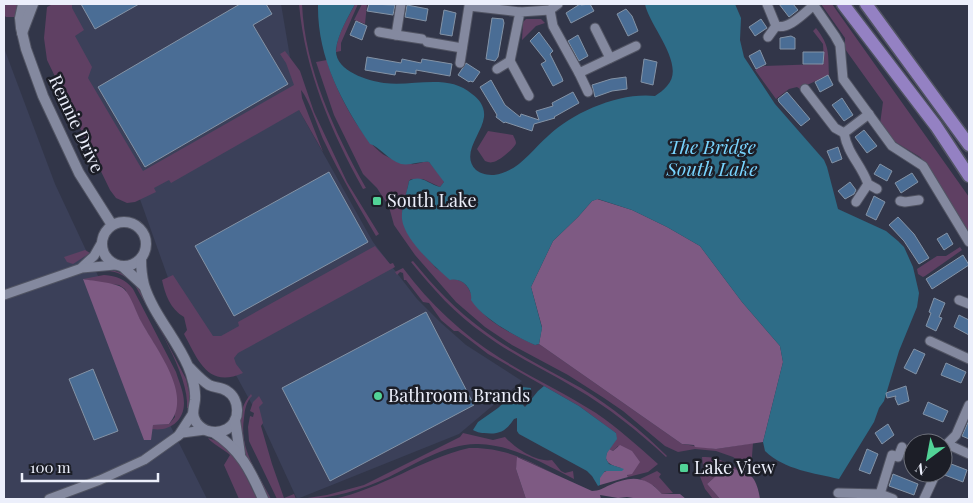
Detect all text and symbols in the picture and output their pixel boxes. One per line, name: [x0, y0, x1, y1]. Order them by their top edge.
street label: Rennie Drive: [44, 71, 110, 176]
water label: The Bridge South Lake: [666, 133, 757, 181]
place label: South Lake: [387, 188, 477, 212]
marker: South Lake: [371, 195, 383, 207]
place label: Bathroom Brands: [388, 383, 530, 407]
marker: Bathroom Brands: [372, 390, 384, 402]
north arrow: [903, 433, 953, 483]
scale bar: [22, 450, 159, 482]
place label: Lake View: [694, 455, 775, 479]
text: 100 m: [30, 457, 71, 477]
text: N: [912, 459, 930, 480]
marker: Lake View: [678, 462, 690, 474]

